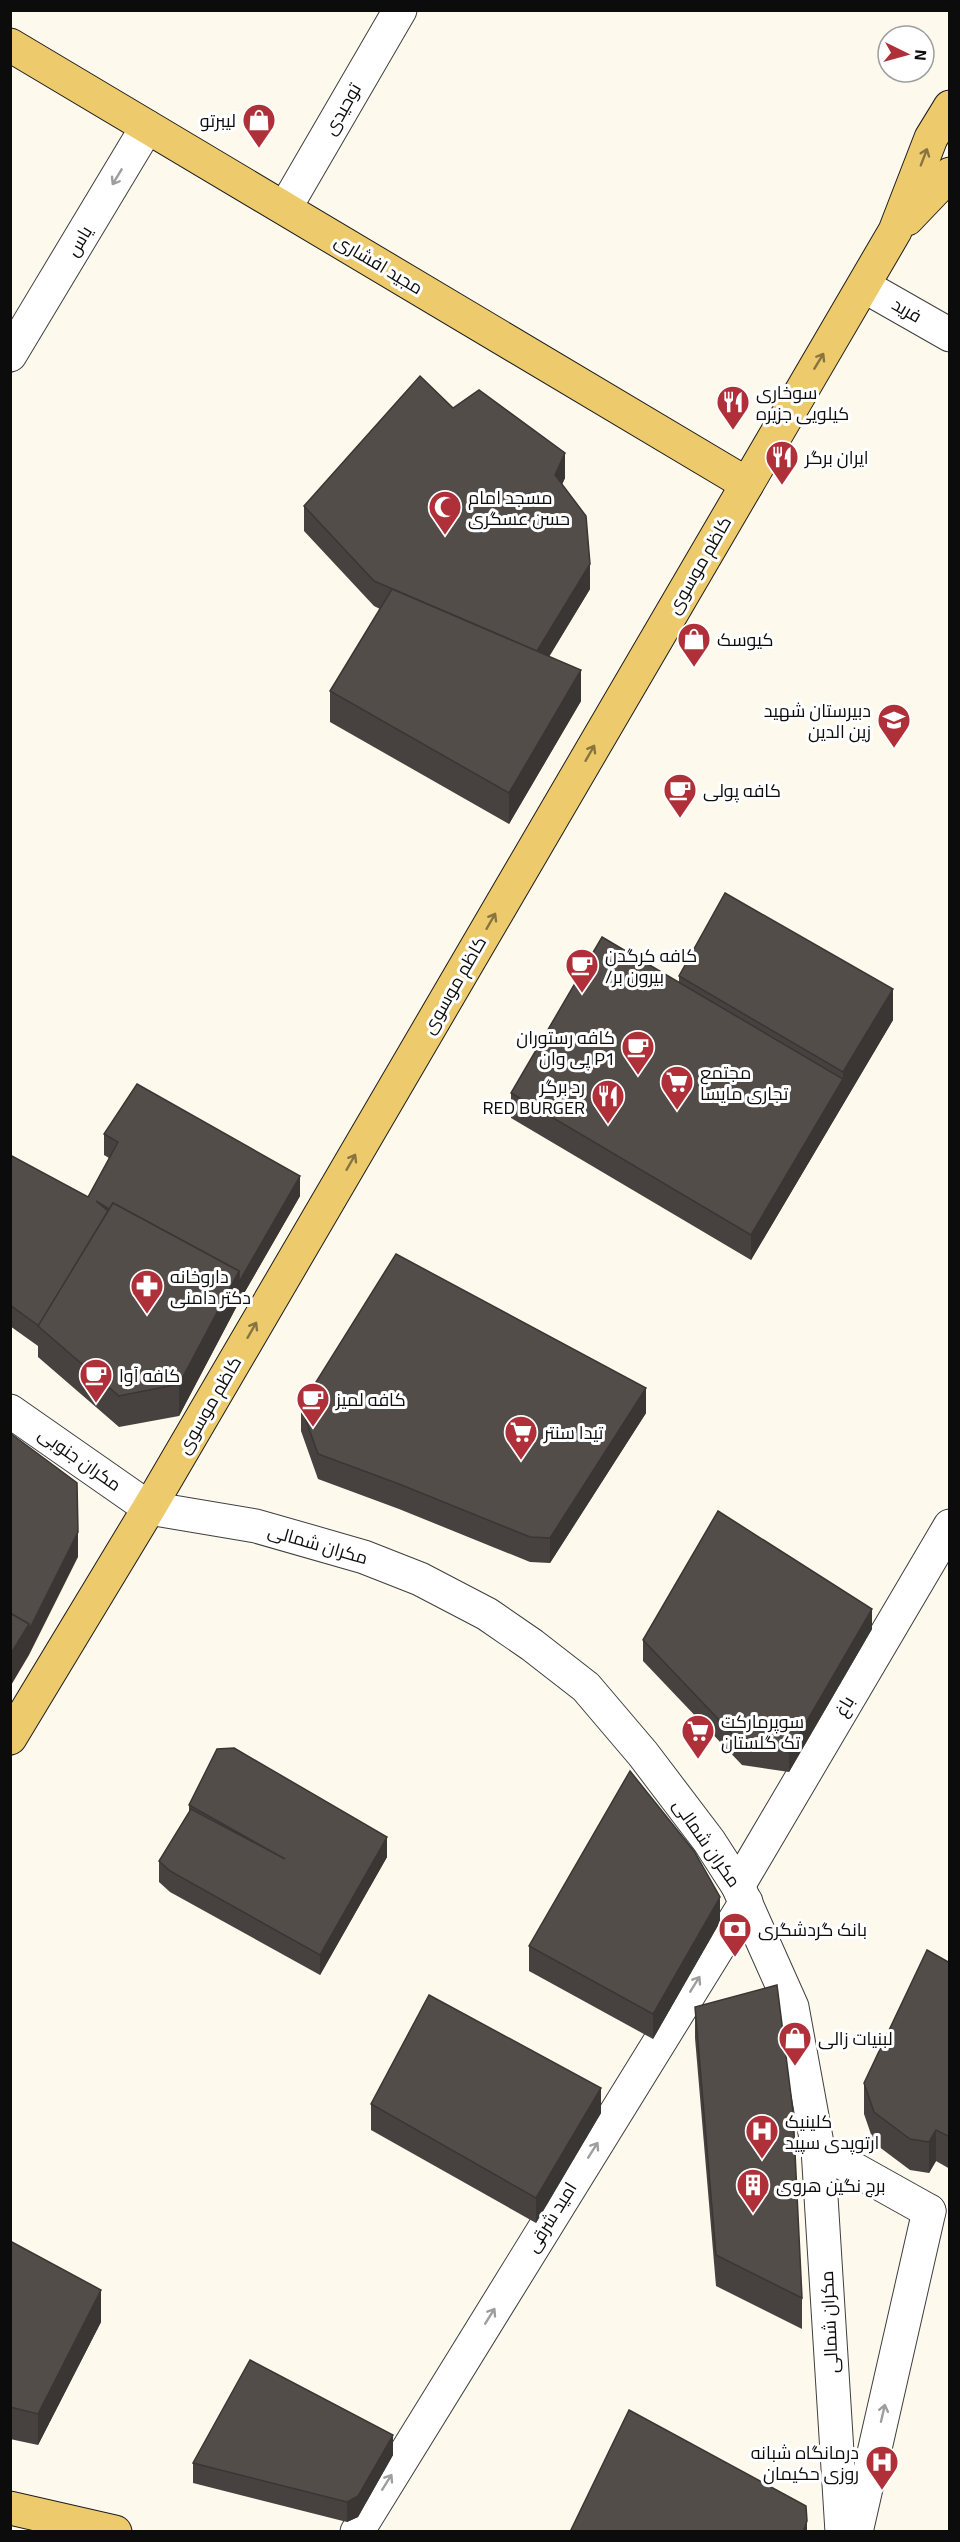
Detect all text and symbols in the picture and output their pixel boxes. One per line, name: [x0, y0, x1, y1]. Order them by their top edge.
north arrow: [876, 24, 936, 84]
text: N: [906, 49, 936, 62]
street label: توحیدی: [314, 76, 370, 142]
shop icon: لیبرتو: [241, 102, 277, 149]
place label: لیبرتو: [200, 104, 236, 137]
one-way arrow: [919, 148, 930, 167]
one-way arrow: [111, 168, 123, 185]
street label: یاس: [57, 219, 101, 263]
street label: مجید افشاری: [328, 224, 430, 304]
street label: فرید: [885, 288, 929, 332]
one-way arrow: [813, 353, 825, 370]
place label: سوخاری کیلویی جزیره: [756, 376, 849, 430]
restaurant icon: سوخاری کیلویی جزیره: [715, 384, 751, 431]
restaurant icon: ایران برگر: [764, 439, 800, 486]
place label: ایران برگر: [804, 441, 869, 474]
place label: مسجد امام حسن عسگری: [468, 481, 570, 535]
mosque icon: مسجد امام حسن عسگری: [427, 489, 463, 536]
street label: کاظم موسوی: [657, 509, 741, 621]
shop icon: کیوسک: [676, 621, 712, 668]
place label: کیوسک: [717, 623, 774, 656]
place label: دبیرستان شهید زین الدین: [764, 694, 871, 748]
school or university icon: دبیرستان شهید زین الدین: [876, 702, 912, 749]
one-way arrow: [584, 745, 596, 762]
cafe icon: کافه پولی: [662, 772, 698, 819]
place label: کافه پولی: [703, 774, 781, 807]
one-way arrow: [486, 913, 498, 930]
street label: کاظم موسوی: [412, 929, 496, 1041]
place label: کافه کرگدن /بیرون بر: [605, 939, 697, 993]
cafe icon: کافه کرگدن /بیرون بر: [564, 947, 600, 994]
place label: کافه رستوران پی وان P1: [516, 1021, 615, 1075]
cafe icon: کافه رستوران پی وان P1: [620, 1029, 656, 1076]
place label: مجتمع تجاری مايسا: [700, 1056, 788, 1110]
supermarket icon: مجتمع تجاری مايسا: [659, 1064, 695, 1111]
place label: رد برگر RED BURGER: [483, 1070, 585, 1124]
restaurant icon: رد برگر RED BURGER: [590, 1078, 626, 1125]
one-way arrow: [345, 1154, 357, 1171]
place label: داروخانه دکتر دامنی: [170, 1260, 251, 1314]
pharmacy icon: داروخانه دکتر دامنی: [129, 1268, 165, 1315]
one-way arrow: [246, 1322, 258, 1339]
street label: کاظم موسوی: [167, 1349, 251, 1461]
cafe icon: کافه آوا: [78, 1357, 114, 1404]
place label: کافه آوا: [119, 1359, 180, 1392]
cafe icon: کافه لمیز: [295, 1381, 331, 1428]
place label: کافه لمیز: [335, 1383, 406, 1416]
supermarket icon: تیدا سنتر: [503, 1414, 539, 1461]
place label: تیدا سنتر: [543, 1416, 604, 1449]
street label: مکران جنوبی: [31, 1418, 129, 1500]
street label: مکران شمالی: [264, 1514, 372, 1574]
street label: باغ: [825, 1689, 863, 1723]
place label: سوپرمارکت تک گلستان: [721, 1705, 804, 1759]
supermarket icon: سوپرمارکت تک گلستان: [680, 1713, 716, 1760]
street label: مکران شمالی: [664, 1791, 750, 1895]
bank icon: بانک گردشگری: [717, 1911, 753, 1958]
place label: بانک گردشگری: [758, 1913, 867, 1946]
one-way arrow: [690, 1976, 702, 1993]
shop icon: لبنیات زالی: [777, 2020, 813, 2067]
place label: لبنیات زالی: [818, 2022, 893, 2055]
place label: کلینیک ارتوپدی سپید: [785, 2105, 879, 2159]
hospital icon: کلینیک ارتوپدی سپید: [744, 2113, 780, 2160]
one-way arrow: [587, 2142, 599, 2159]
building icon: برج نگین هروی: [735, 2167, 771, 2214]
place label: برج نگین هروی: [776, 2169, 886, 2202]
street label: امید شرقی: [516, 2175, 586, 2259]
street label: مکران شمالی: [810, 2270, 848, 2374]
one-way arrow: [484, 2308, 496, 2325]
one-way arrow: [878, 2404, 889, 2423]
place label: درمانگاه شبانه روزی حکیمان: [751, 2436, 859, 2490]
hospital icon: درمانگاه شبانه روزی حکیمان: [864, 2444, 900, 2491]
one-way arrow: [382, 2474, 394, 2491]

